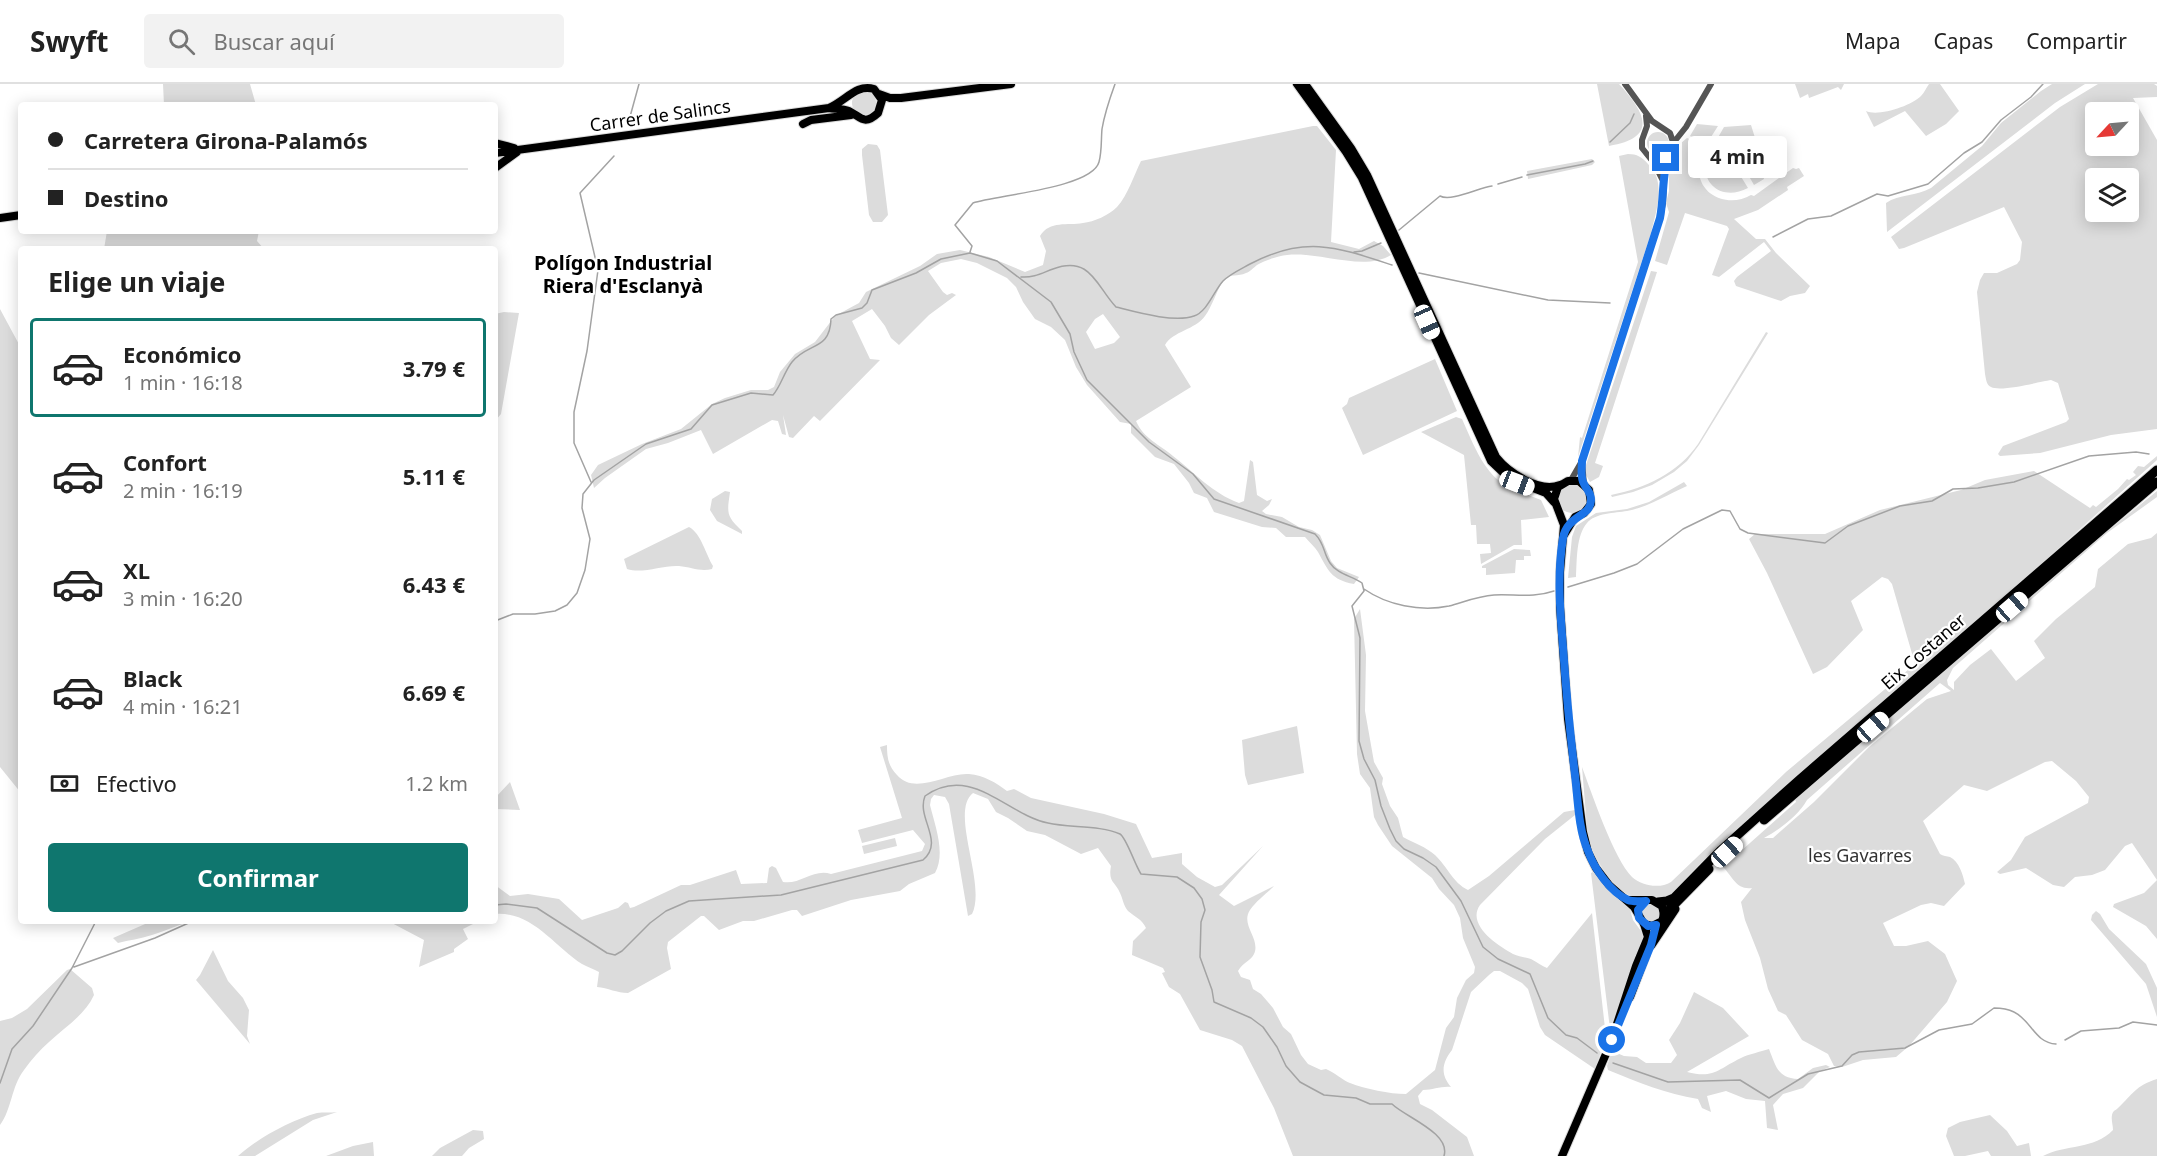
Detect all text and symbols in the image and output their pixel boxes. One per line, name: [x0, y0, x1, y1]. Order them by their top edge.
search box: [144, 14, 564, 68]
text: Swyft: [30, 22, 108, 60]
icon: search: [165, 25, 198, 58]
text: Buscar aquí: [213, 26, 335, 56]
text: Mapa: [1845, 27, 1901, 55]
text: Capas: [1934, 27, 1993, 55]
text: Compartir: [2026, 27, 2127, 55]
street label: Carrer de Salincs: [588, 93, 732, 137]
north arrow: [2085, 102, 2139, 156]
map controls: [2085, 102, 2139, 222]
text: Carretera Girona-Palamós: [84, 125, 368, 155]
callout: 4 min: [1687, 137, 1786, 179]
text: 4 min: [1710, 143, 1765, 170]
route end: [1652, 144, 1679, 171]
button: layers: [2085, 168, 2139, 222]
text: Destino: [84, 183, 168, 213]
district label: Polígon Industrial Riera d'Esclanyà: [534, 249, 712, 299]
text: Elige un viaje: [48, 263, 225, 300]
car: [1411, 302, 1443, 342]
text: Económico: [123, 339, 242, 369]
icon: car: [51, 341, 105, 395]
text: 3.79 €: [403, 353, 465, 383]
text: 1 min · 16:18: [123, 369, 243, 396]
text: Confort: [123, 447, 207, 477]
icon: car: [51, 449, 105, 503]
text: 5.11 €: [403, 461, 465, 491]
car: [1497, 468, 1537, 498]
text: 2 min · 16:19: [123, 477, 243, 504]
text: XL: [123, 555, 150, 585]
icon: car: [51, 557, 105, 611]
text: 6.43 €: [403, 569, 465, 599]
text: 3 min · 16:20: [123, 585, 243, 612]
car: [1993, 588, 2031, 626]
street label: Eix Costaner: [1875, 607, 1971, 695]
text: Black: [123, 663, 182, 693]
icon: car: [51, 665, 105, 719]
text: 6.69 €: [403, 677, 465, 707]
text: 4 min · 16:21: [123, 693, 243, 720]
car: [1854, 708, 1892, 746]
icon: cash: [48, 767, 81, 800]
text: Efectivo: [96, 768, 177, 798]
text: 1.2 km: [405, 770, 468, 797]
car: [1708, 833, 1746, 871]
button: Confirmar: [48, 843, 468, 912]
park label: les Gavarres: [1808, 843, 1912, 867]
route start: [1598, 1026, 1625, 1053]

